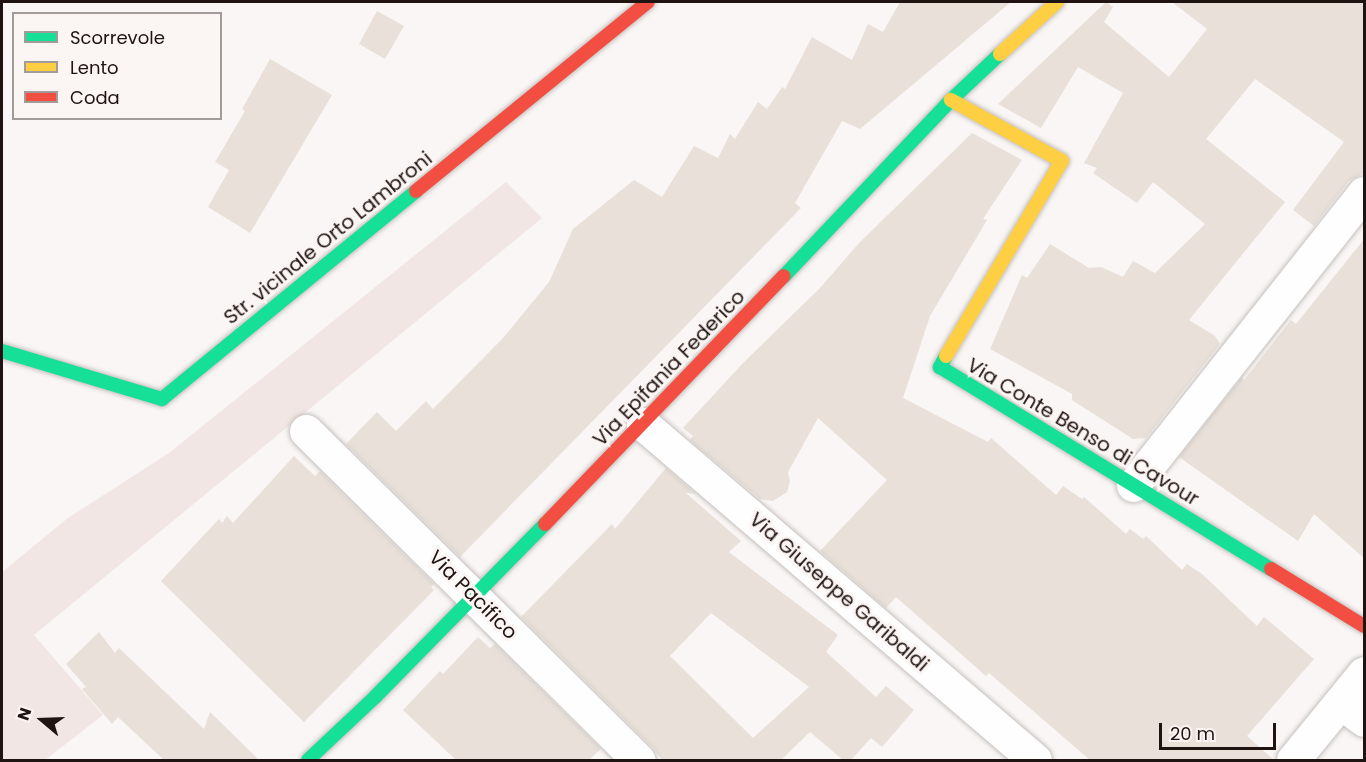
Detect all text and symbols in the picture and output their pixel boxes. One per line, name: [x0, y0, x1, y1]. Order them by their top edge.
legend: [12, 12, 222, 120]
text: Scorrevole: [70, 25, 165, 50]
text: Lento: [70, 55, 119, 80]
text: Coda: [70, 85, 120, 110]
street label: Str. vicinale Orto Lambroni: [219, 147, 437, 329]
street label: Via Epifania Federico: [588, 285, 750, 451]
street label: Via Conte Benso di Cavour: [963, 353, 1203, 511]
street label: Via Giuseppe Garibaldi: [744, 507, 934, 677]
street label: Via Pacifico: [424, 546, 522, 644]
north arrow: [12, 690, 72, 750]
text: N: [12, 705, 37, 723]
scale bar: [1162, 711, 1279, 749]
text: 20 m: [1170, 721, 1215, 746]

